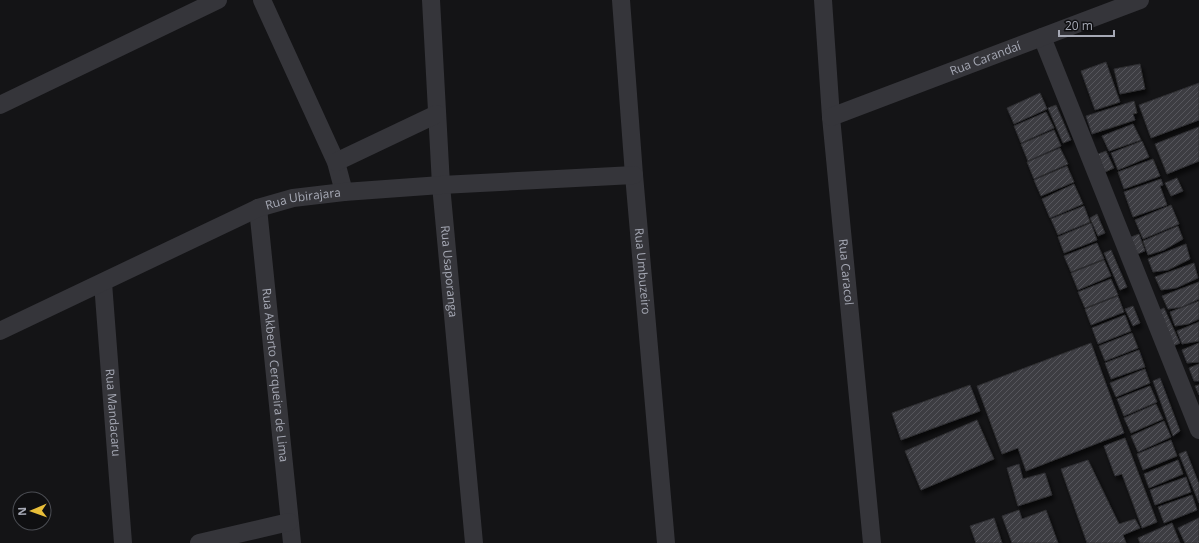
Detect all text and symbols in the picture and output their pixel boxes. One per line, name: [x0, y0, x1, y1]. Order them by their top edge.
scale bar: [1059, 12, 1114, 38]
text: 20 m: [1065, 17, 1093, 34]
street label: Rua Carandaí: [947, 37, 1024, 79]
street label: Rua Ubirajara: [263, 183, 342, 214]
street label: Rua Usaporanga: [437, 225, 462, 318]
street label: Rua Umbuzeiro: [631, 227, 655, 315]
street label: Rua Caracol: [835, 238, 858, 306]
street label: Rua Akberto Cerqueira de Lima: [258, 287, 293, 463]
street label: Rua Mandacaru: [102, 368, 125, 457]
north arrow: [12, 491, 52, 531]
text: N: [14, 507, 29, 516]

